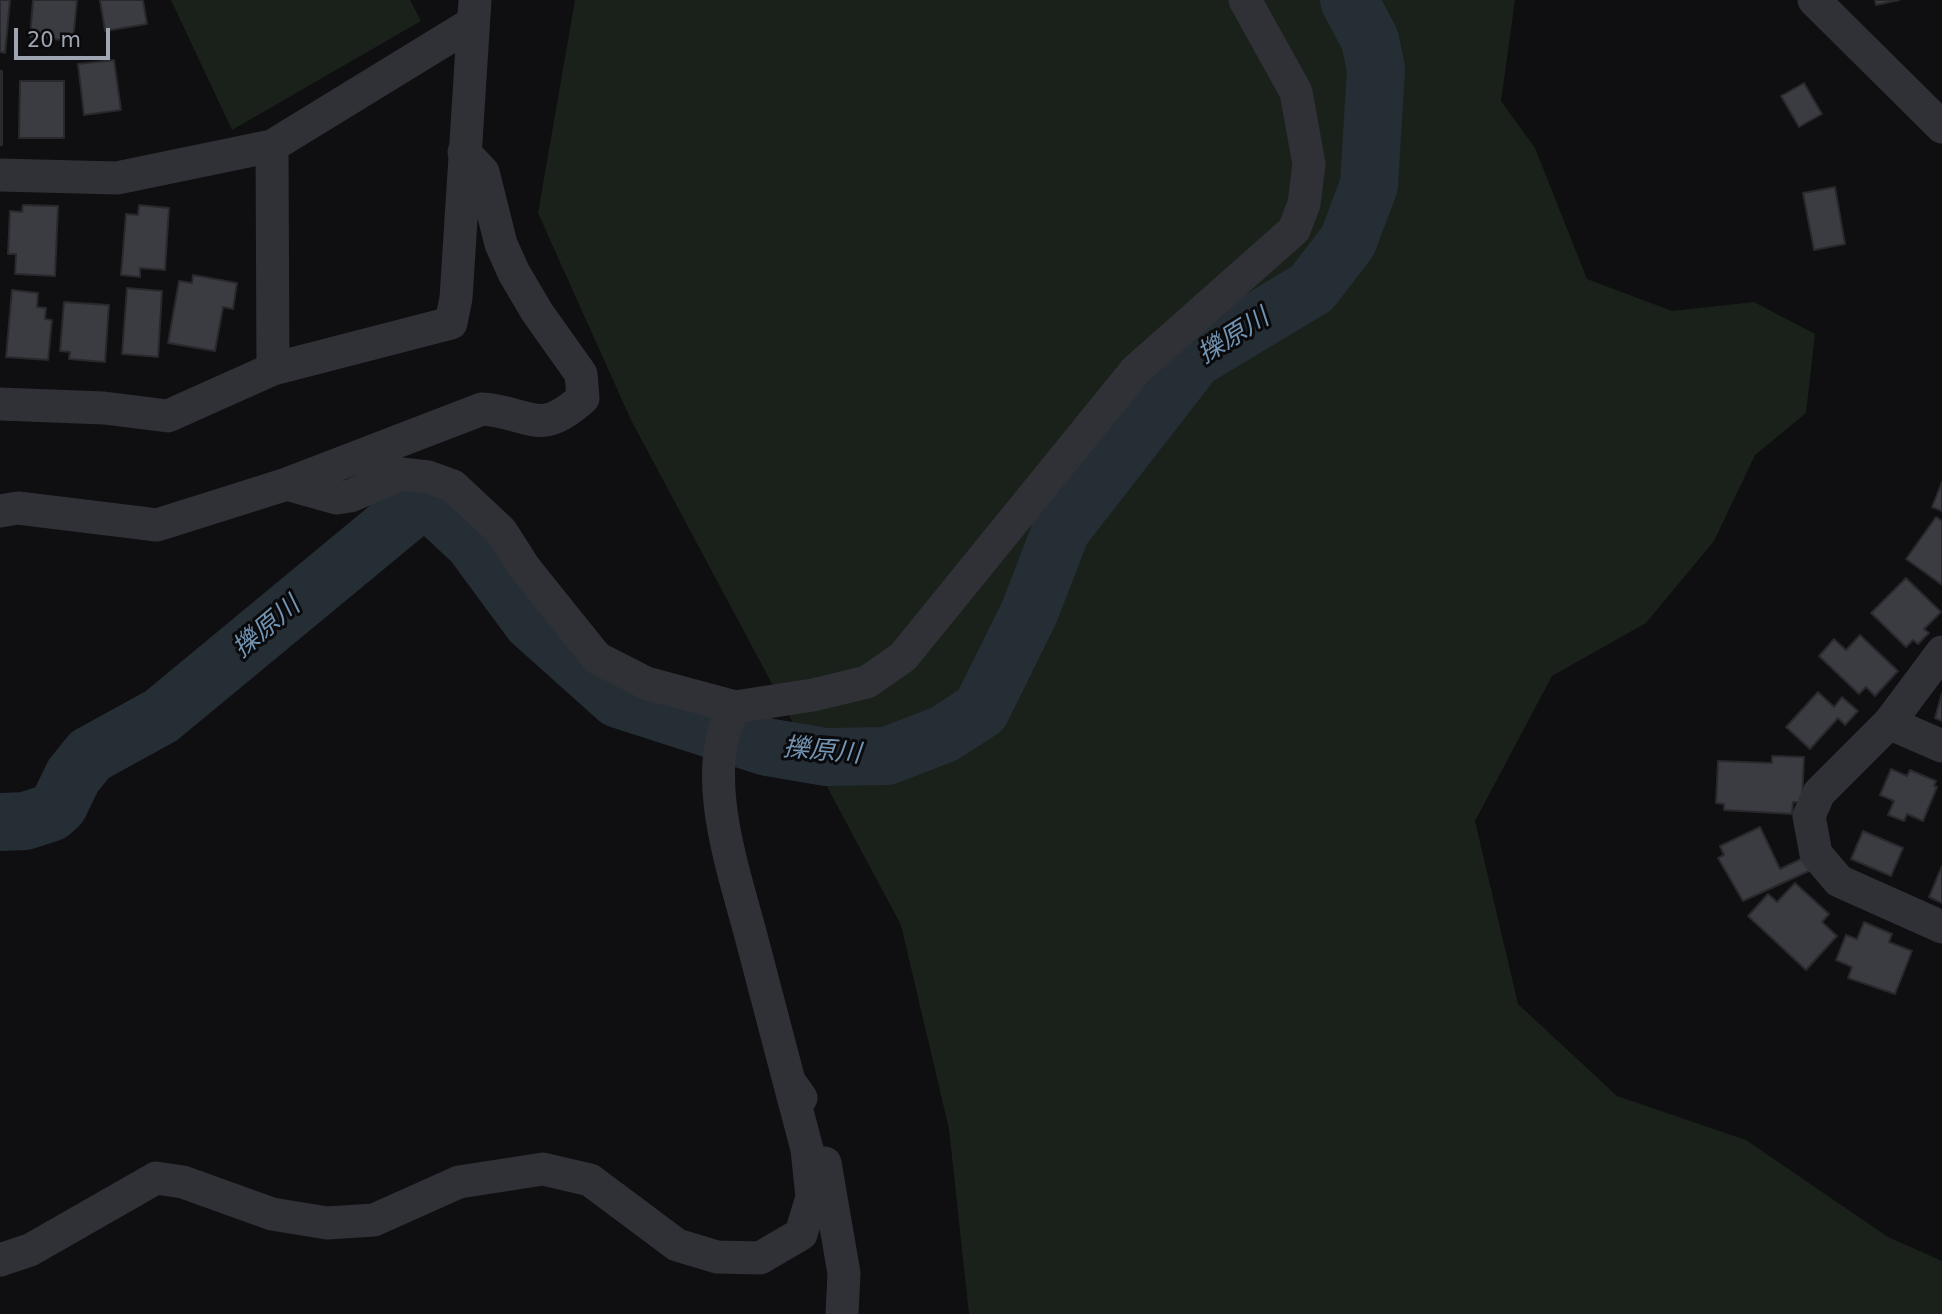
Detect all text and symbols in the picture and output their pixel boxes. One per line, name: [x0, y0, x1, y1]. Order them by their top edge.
scale bar: [18, 14, 114, 58]
text: 20 m: [27, 28, 81, 52]
water label: 擽原川: [1193, 303, 1275, 371]
water label: 擽原川: [227, 591, 307, 665]
water label: 擽原川: [782, 733, 862, 771]

